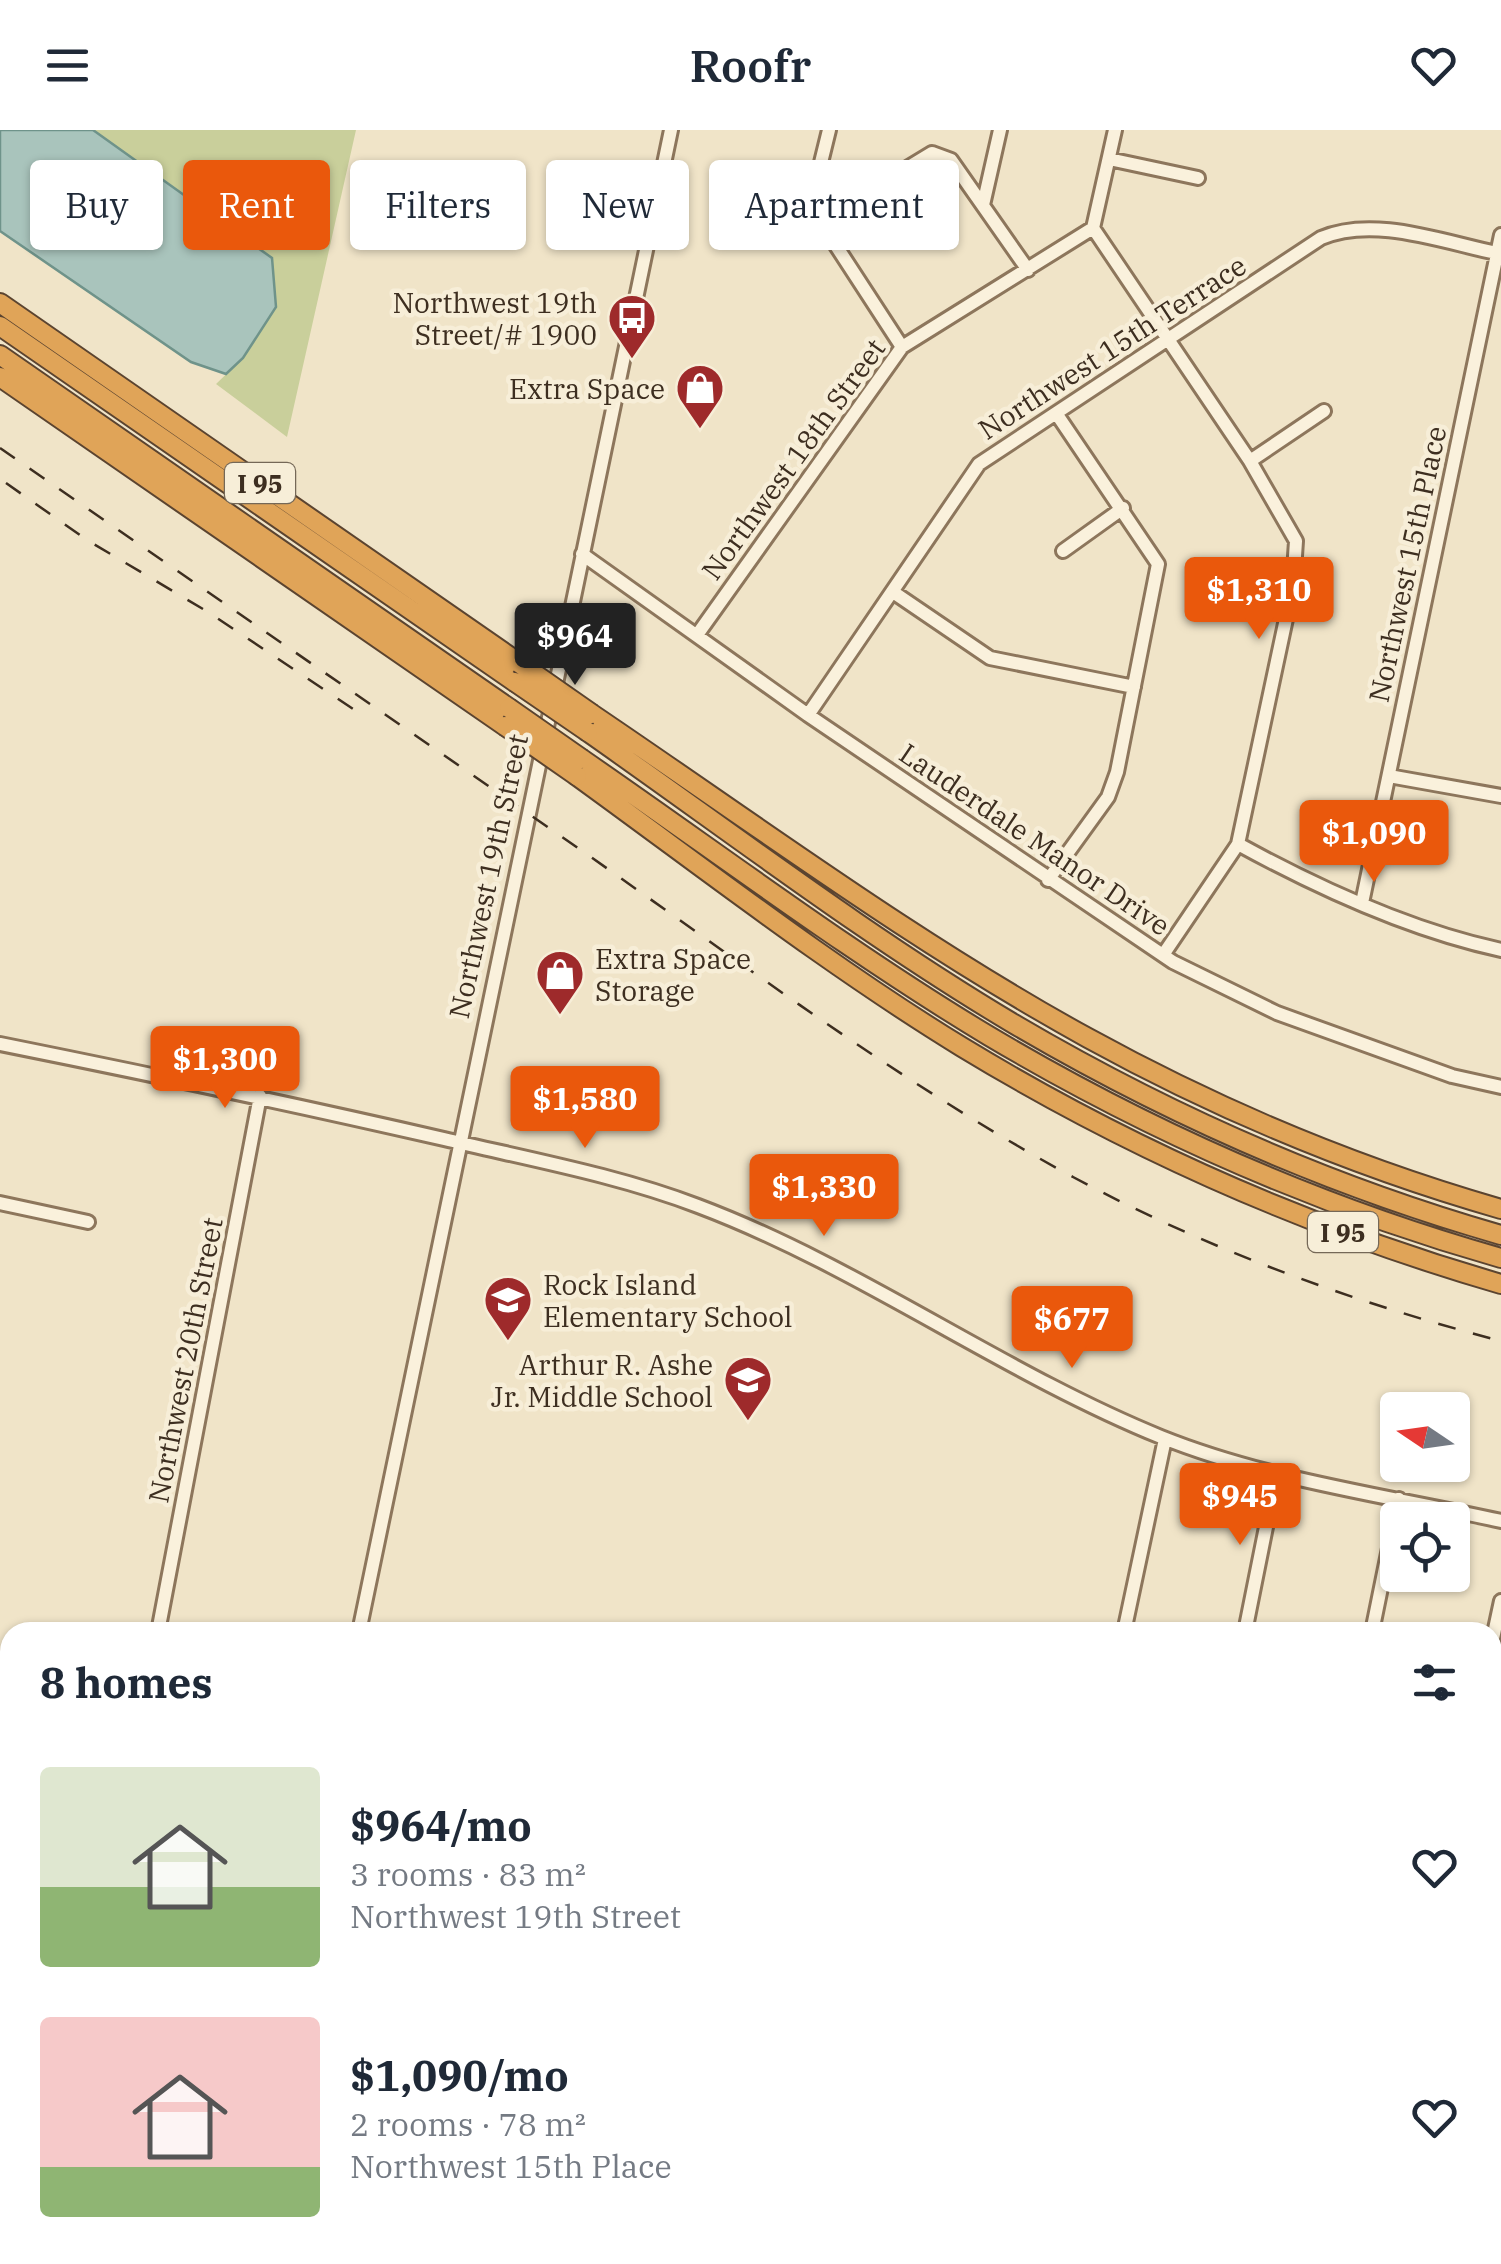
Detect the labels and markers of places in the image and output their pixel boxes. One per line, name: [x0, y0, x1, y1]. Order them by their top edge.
place label: Northwest 19th Street/# 1900: [392, 284, 597, 353]
bus stop icon: Northwest 19th Street/# 1900: [606, 292, 658, 360]
shop icon: Extra Space: [674, 362, 726, 430]
place label: Extra Space: [509, 370, 665, 407]
pin: $1,310: [1178, 557, 1340, 642]
pin: $964: [516, 603, 634, 688]
pin: $1,090: [1293, 800, 1455, 885]
place label: Extra Space Storage: [595, 940, 751, 1009]
shop icon: Extra Space Storage: [534, 948, 586, 1016]
pin: $1,300: [144, 1026, 306, 1111]
pin: $1,580: [504, 1066, 666, 1151]
pin: $1,330: [743, 1154, 905, 1239]
place label: Rock Island Elementary School: [543, 1266, 792, 1335]
school or university icon: Rock Island Elementary School: [482, 1274, 534, 1342]
pin: $677: [1013, 1286, 1131, 1371]
place label: Arthur R. Ashe Jr. Middle School: [491, 1346, 713, 1415]
school or university icon: Arthur R. Ashe Jr. Middle School: [722, 1354, 774, 1422]
pin: $945: [1181, 1463, 1299, 1548]

